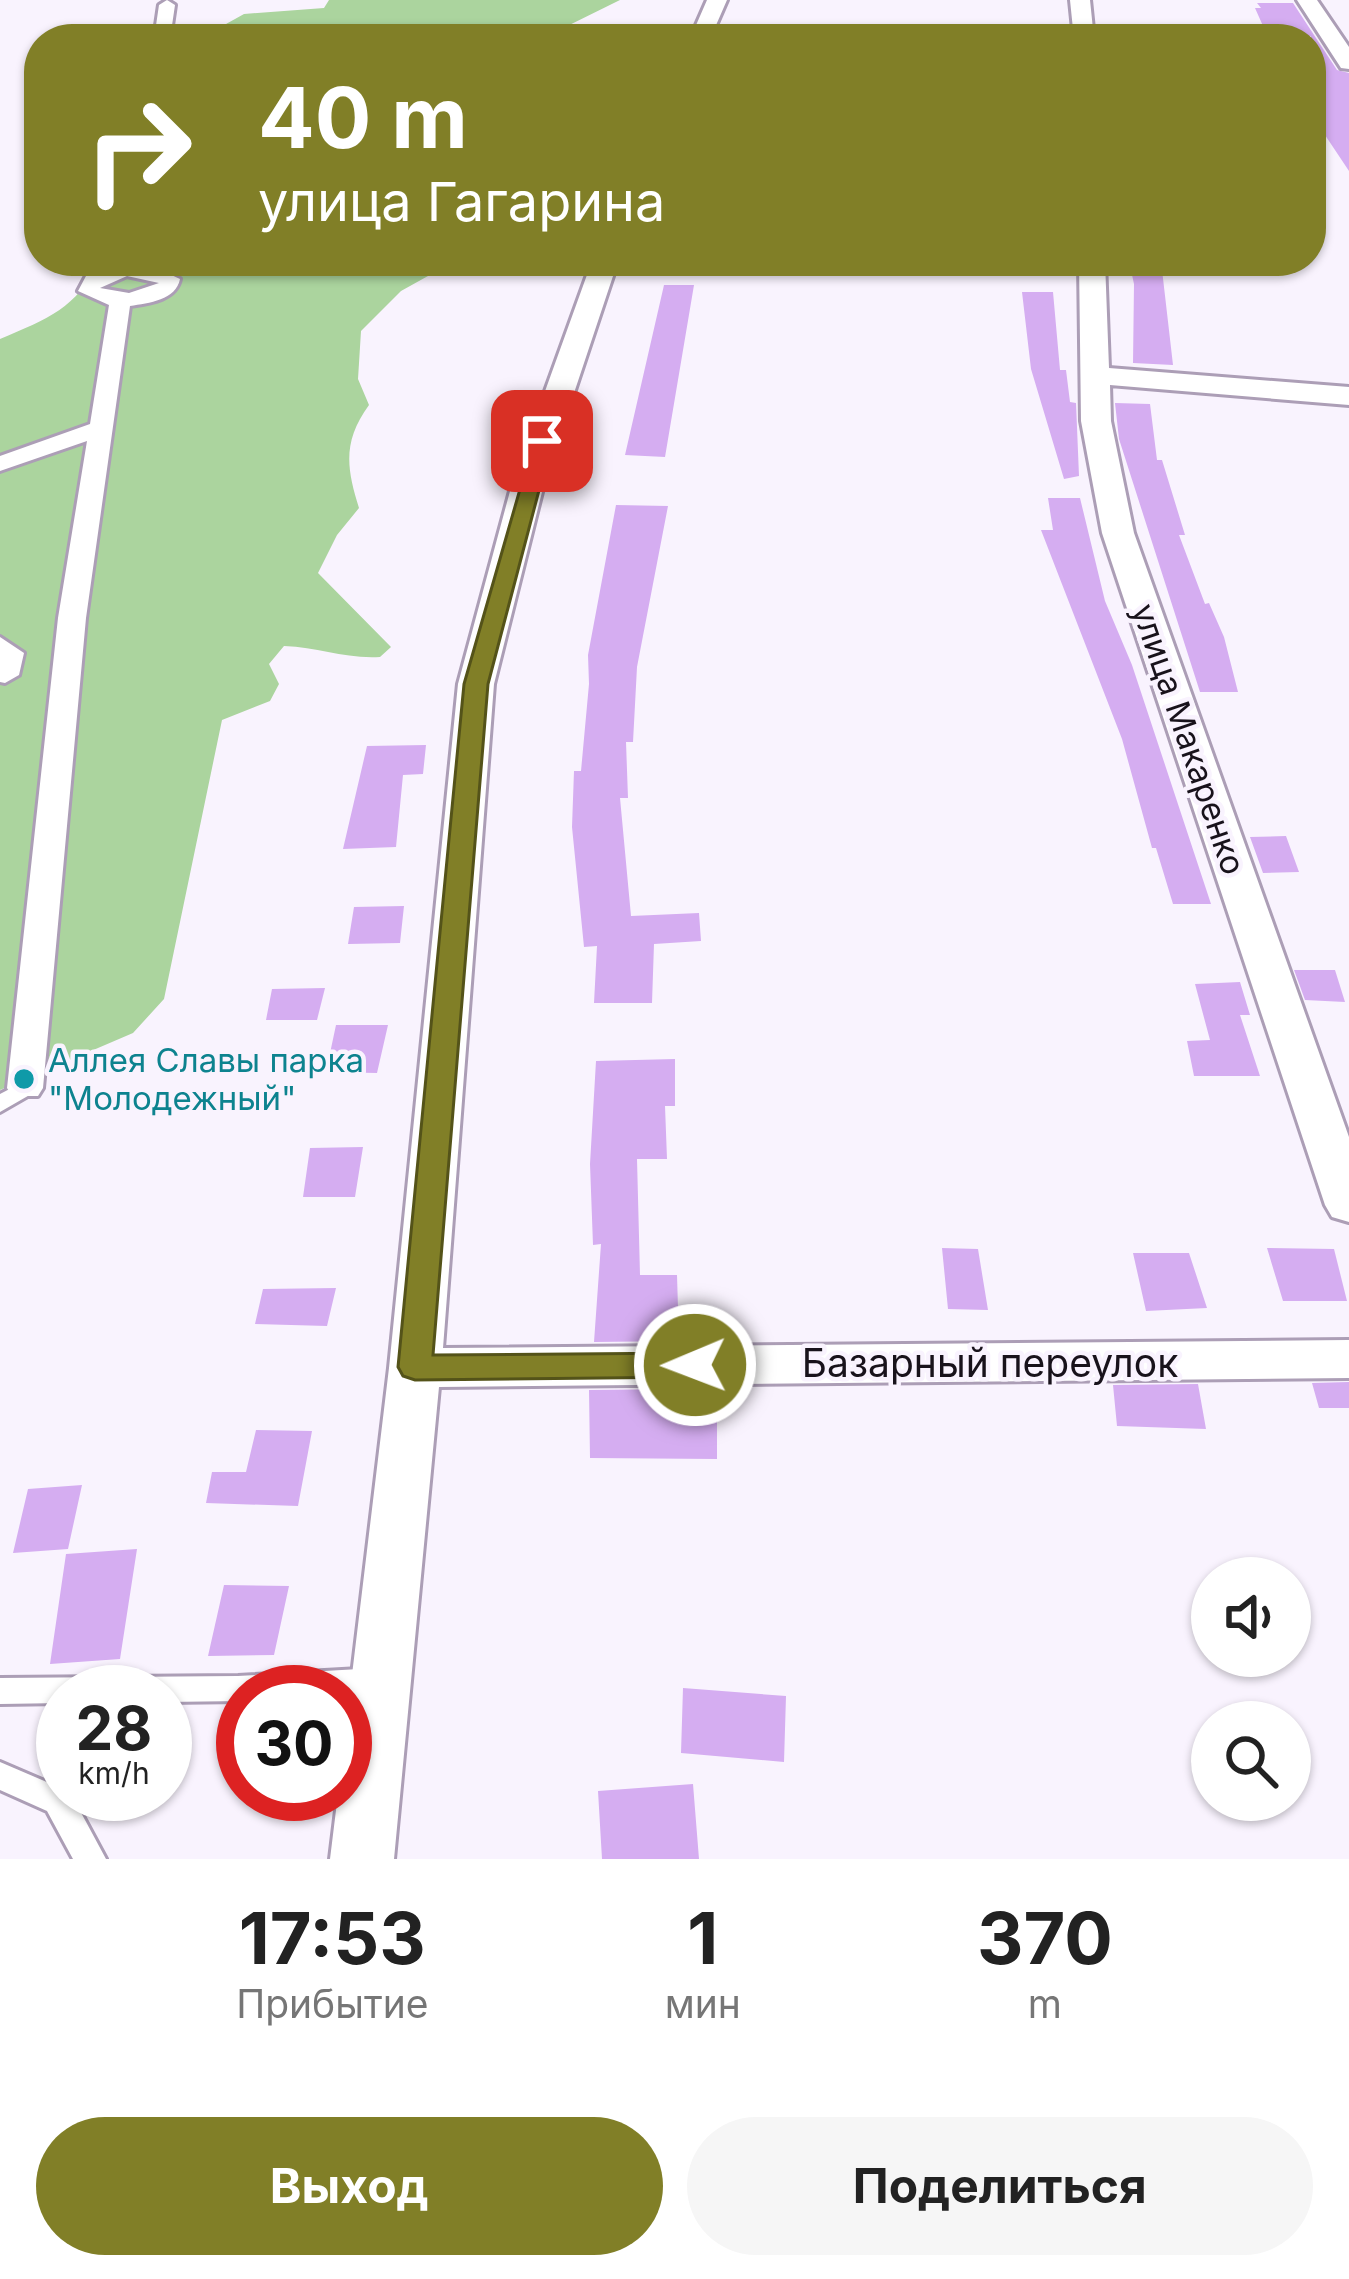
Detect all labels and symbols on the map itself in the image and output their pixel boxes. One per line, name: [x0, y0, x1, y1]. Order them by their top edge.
pin: [491, 390, 593, 492]
street label: улица Макаренко: [1124, 598, 1254, 880]
place label: Аллея Славы парка "Молодежный": [48, 1040, 364, 1118]
marker: Аллея Славы парка "Молодежный": [11, 1066, 37, 1092]
position arrow: [632, 1302, 758, 1428]
street label: Базарный переулок: [802, 1339, 1178, 1386]
speed limit sign: 30: [216, 1665, 372, 1821]

